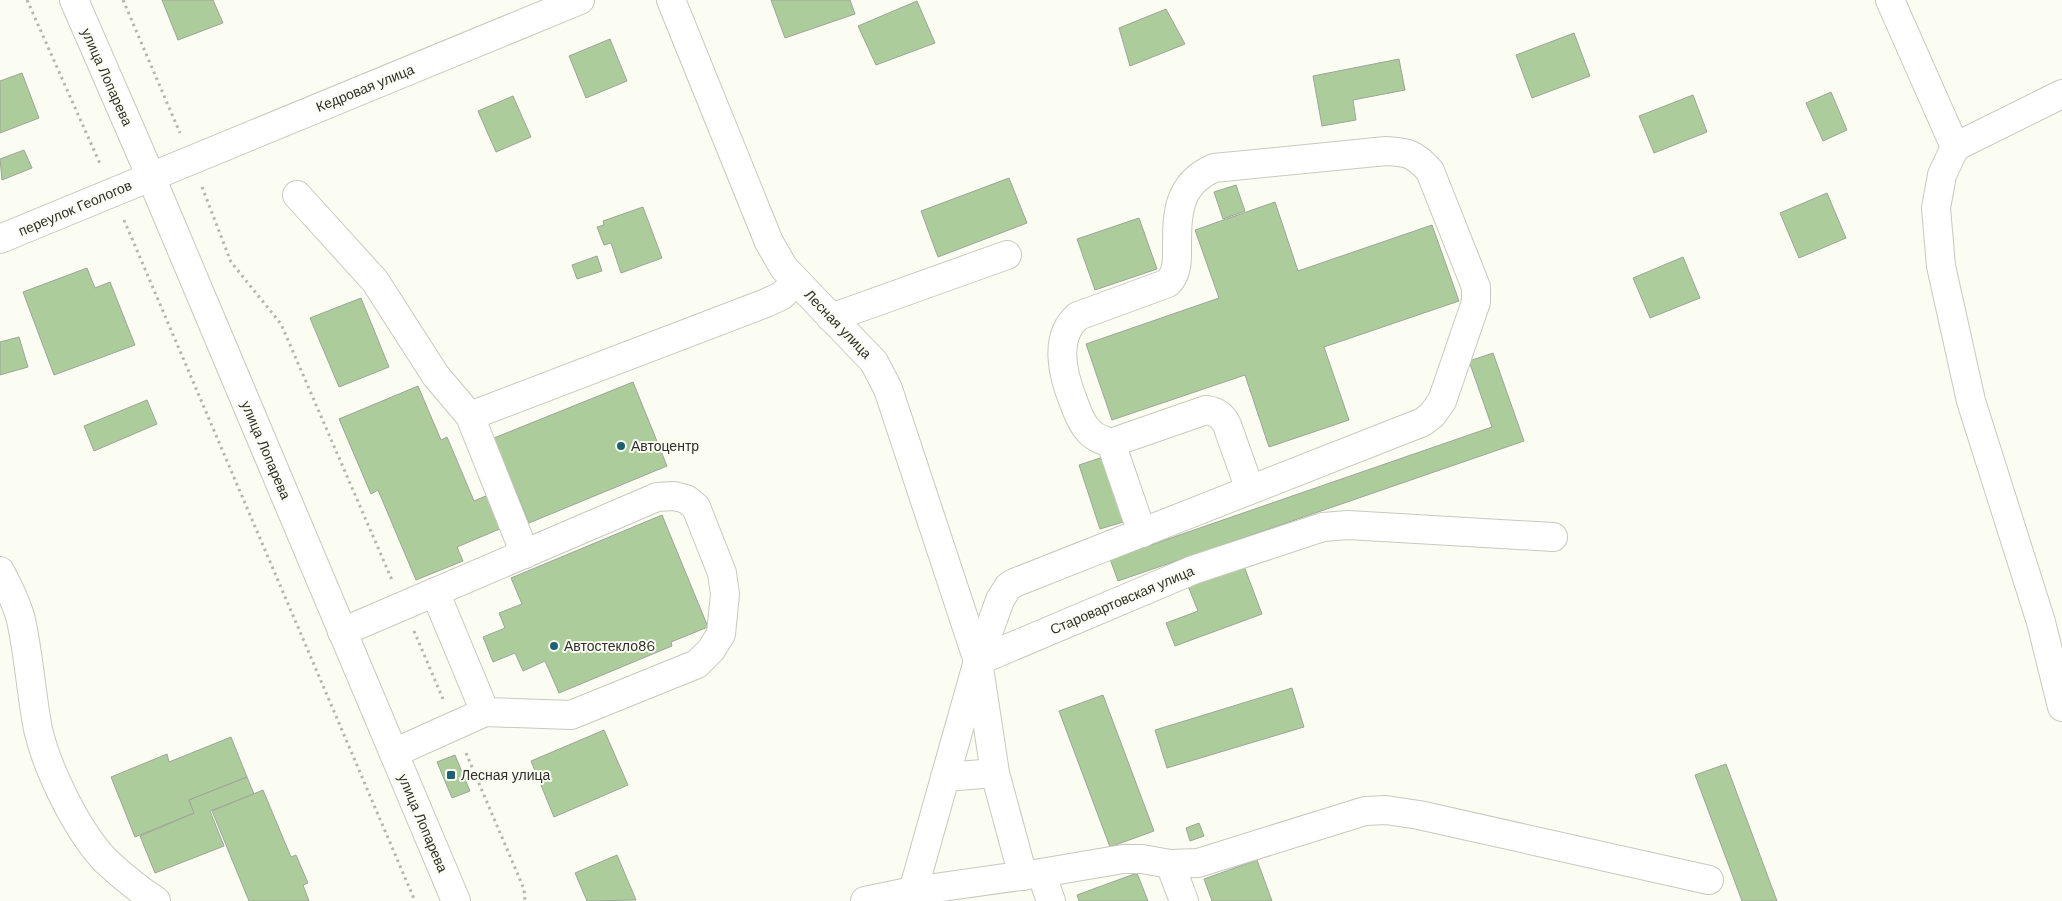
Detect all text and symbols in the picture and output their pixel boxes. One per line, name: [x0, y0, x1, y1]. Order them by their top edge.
street label: улица Лопарева: [77, 25, 137, 129]
street label: Кедровая улица: [313, 60, 417, 116]
street label: переулок Геологов: [16, 176, 134, 240]
street label: Лесная улица: [801, 286, 876, 363]
street label: улица Лопарева: [237, 398, 295, 502]
place label: Автоцентр: [631, 437, 699, 455]
marker: Автоцентр: [615, 440, 627, 452]
street label: Старовартовская улица: [1047, 561, 1197, 638]
place label: Автостекло86: [564, 637, 655, 655]
marker: Автостекло86: [548, 640, 560, 652]
place label: Лесная улица: [461, 766, 550, 784]
marker: Лесная улица: [445, 769, 457, 781]
street label: улица Лопарева: [394, 771, 452, 875]

